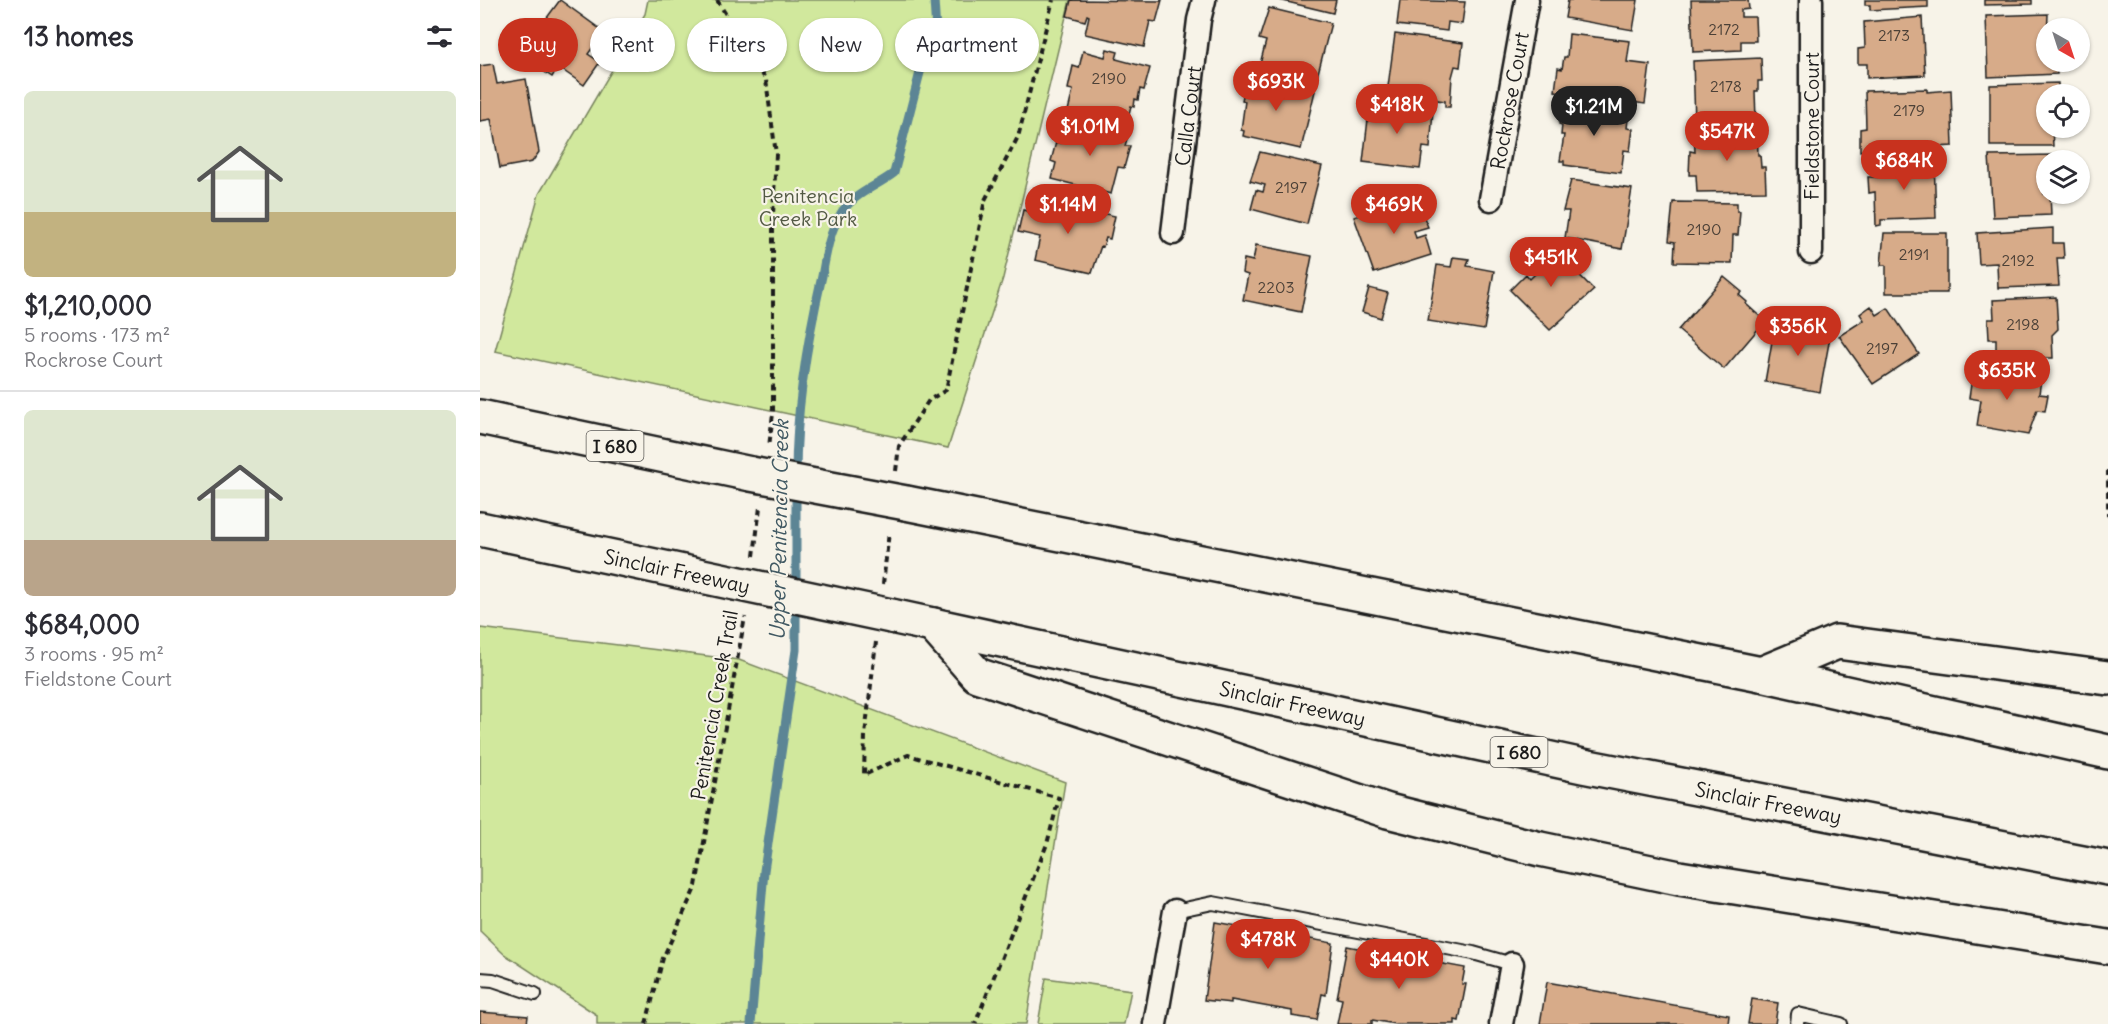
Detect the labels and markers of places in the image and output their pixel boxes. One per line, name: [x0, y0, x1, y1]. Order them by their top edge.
pin: $693K: [1234, 61, 1318, 112]
pin: $418K: [1355, 84, 1439, 135]
pin: $1.21M: [1545, 86, 1643, 137]
pin: $1.01M: [1041, 106, 1139, 157]
pin: $547K: [1685, 111, 1769, 162]
pin: $684K: [1862, 140, 1946, 191]
pin: $1.14M: [1019, 184, 1117, 235]
pin: $469K: [1352, 184, 1436, 235]
pin: $451K: [1509, 237, 1593, 288]
pin: $356K: [1756, 306, 1840, 357]
pin: $635K: [1965, 350, 2049, 401]
pin: $478K: [1226, 919, 1310, 970]
pin: $440K: [1357, 939, 1441, 990]

